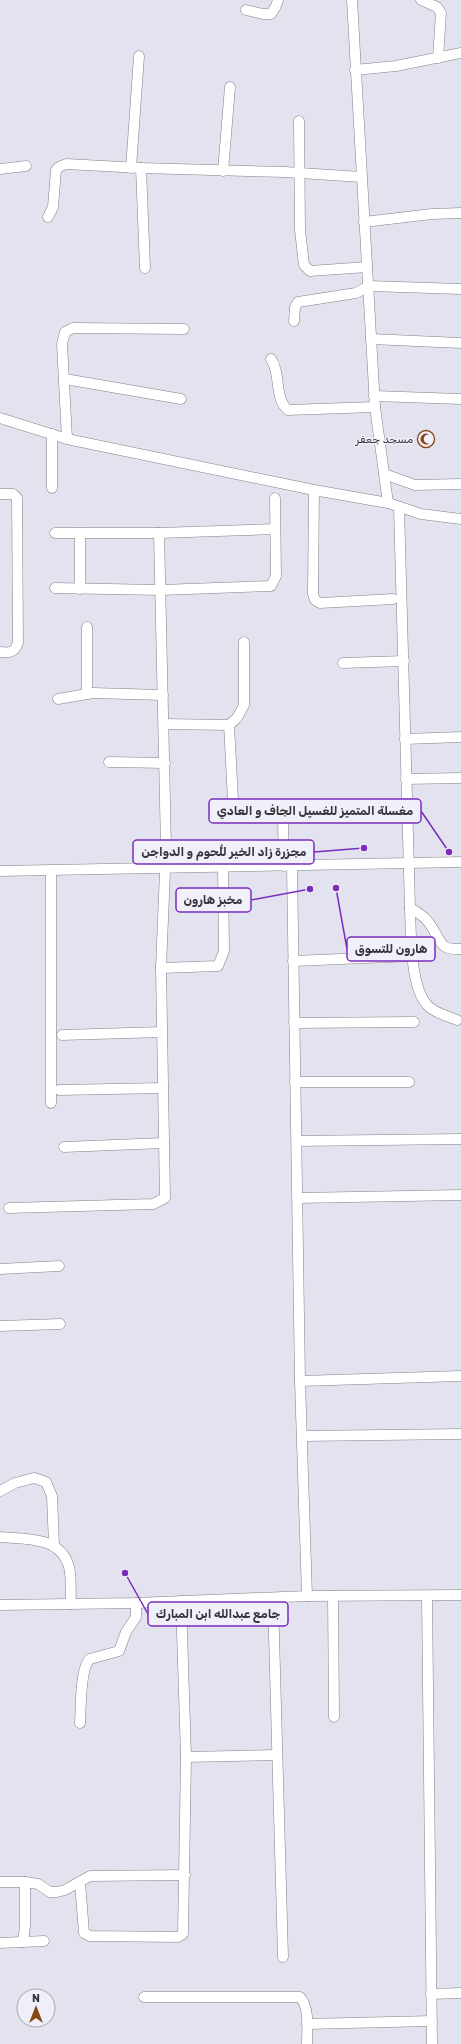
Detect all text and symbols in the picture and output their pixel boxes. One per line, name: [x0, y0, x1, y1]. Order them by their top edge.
mosque icon: مسجد جعفر: [416, 429, 436, 449]
place label: مسجد جعفر: [354, 433, 413, 446]
callout: مغسلة المتميز للغسيل الجاف و العادي: [209, 799, 421, 823]
text: مغسلة المتميز للغسيل الجاف و العادي: [217, 804, 413, 819]
callout: مجزرة زاد الخير للُّحوم و الدواجن: [133, 840, 314, 864]
text: مجزرة زاد الخير للُّحوم و الدواجن: [141, 844, 307, 861]
callout: مخبز هارون: [176, 888, 251, 912]
text: مخبز هارون: [183, 893, 243, 907]
callout: هارون للتسوق: [347, 937, 435, 961]
text: هارون للتسوق: [355, 942, 428, 956]
callout: جامع عبدالله ابن المبارك: [148, 1602, 288, 1626]
text: جامع عبدالله ابن المبارك: [156, 1607, 280, 1623]
north arrow: [16, 1988, 56, 2028]
text: N: [32, 1992, 40, 2005]

